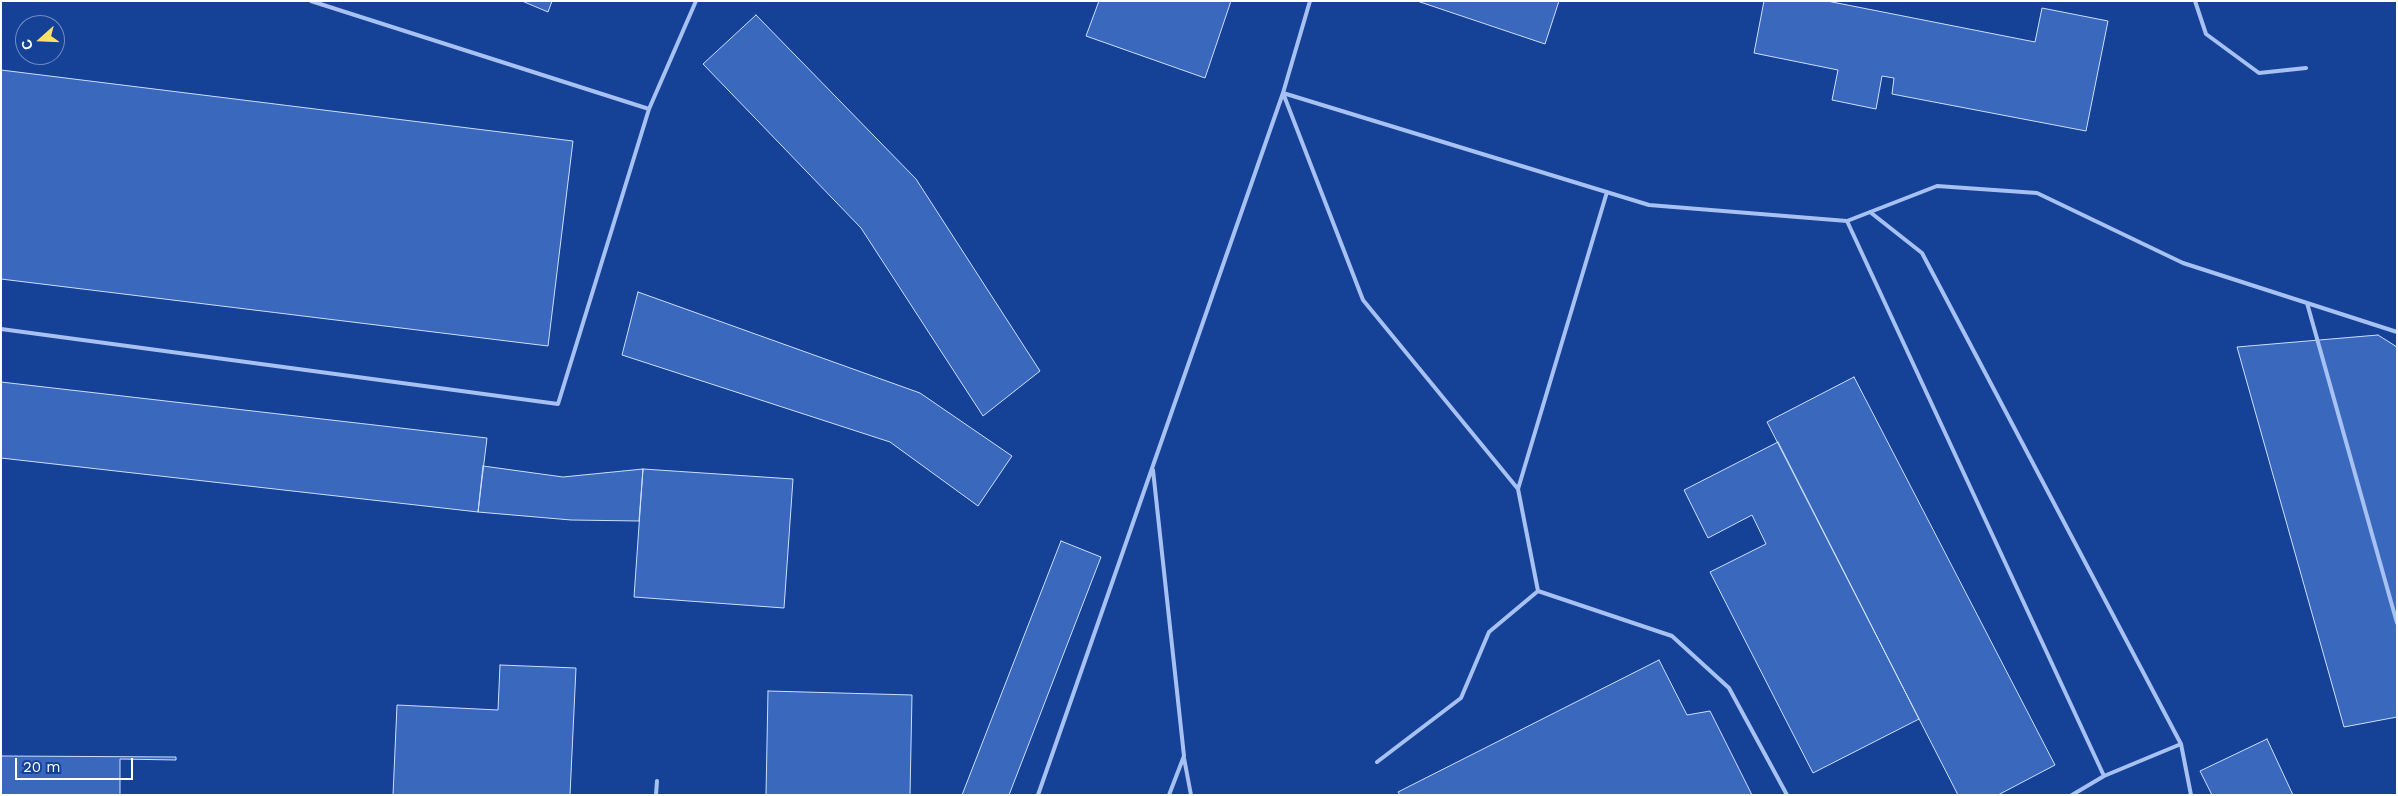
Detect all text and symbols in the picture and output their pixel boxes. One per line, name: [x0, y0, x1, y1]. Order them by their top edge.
north arrow: [15, 15, 65, 65]
text: С: [18, 37, 36, 52]
scale bar: [18, 748, 135, 780]
text: 20 m: [23, 758, 61, 776]

